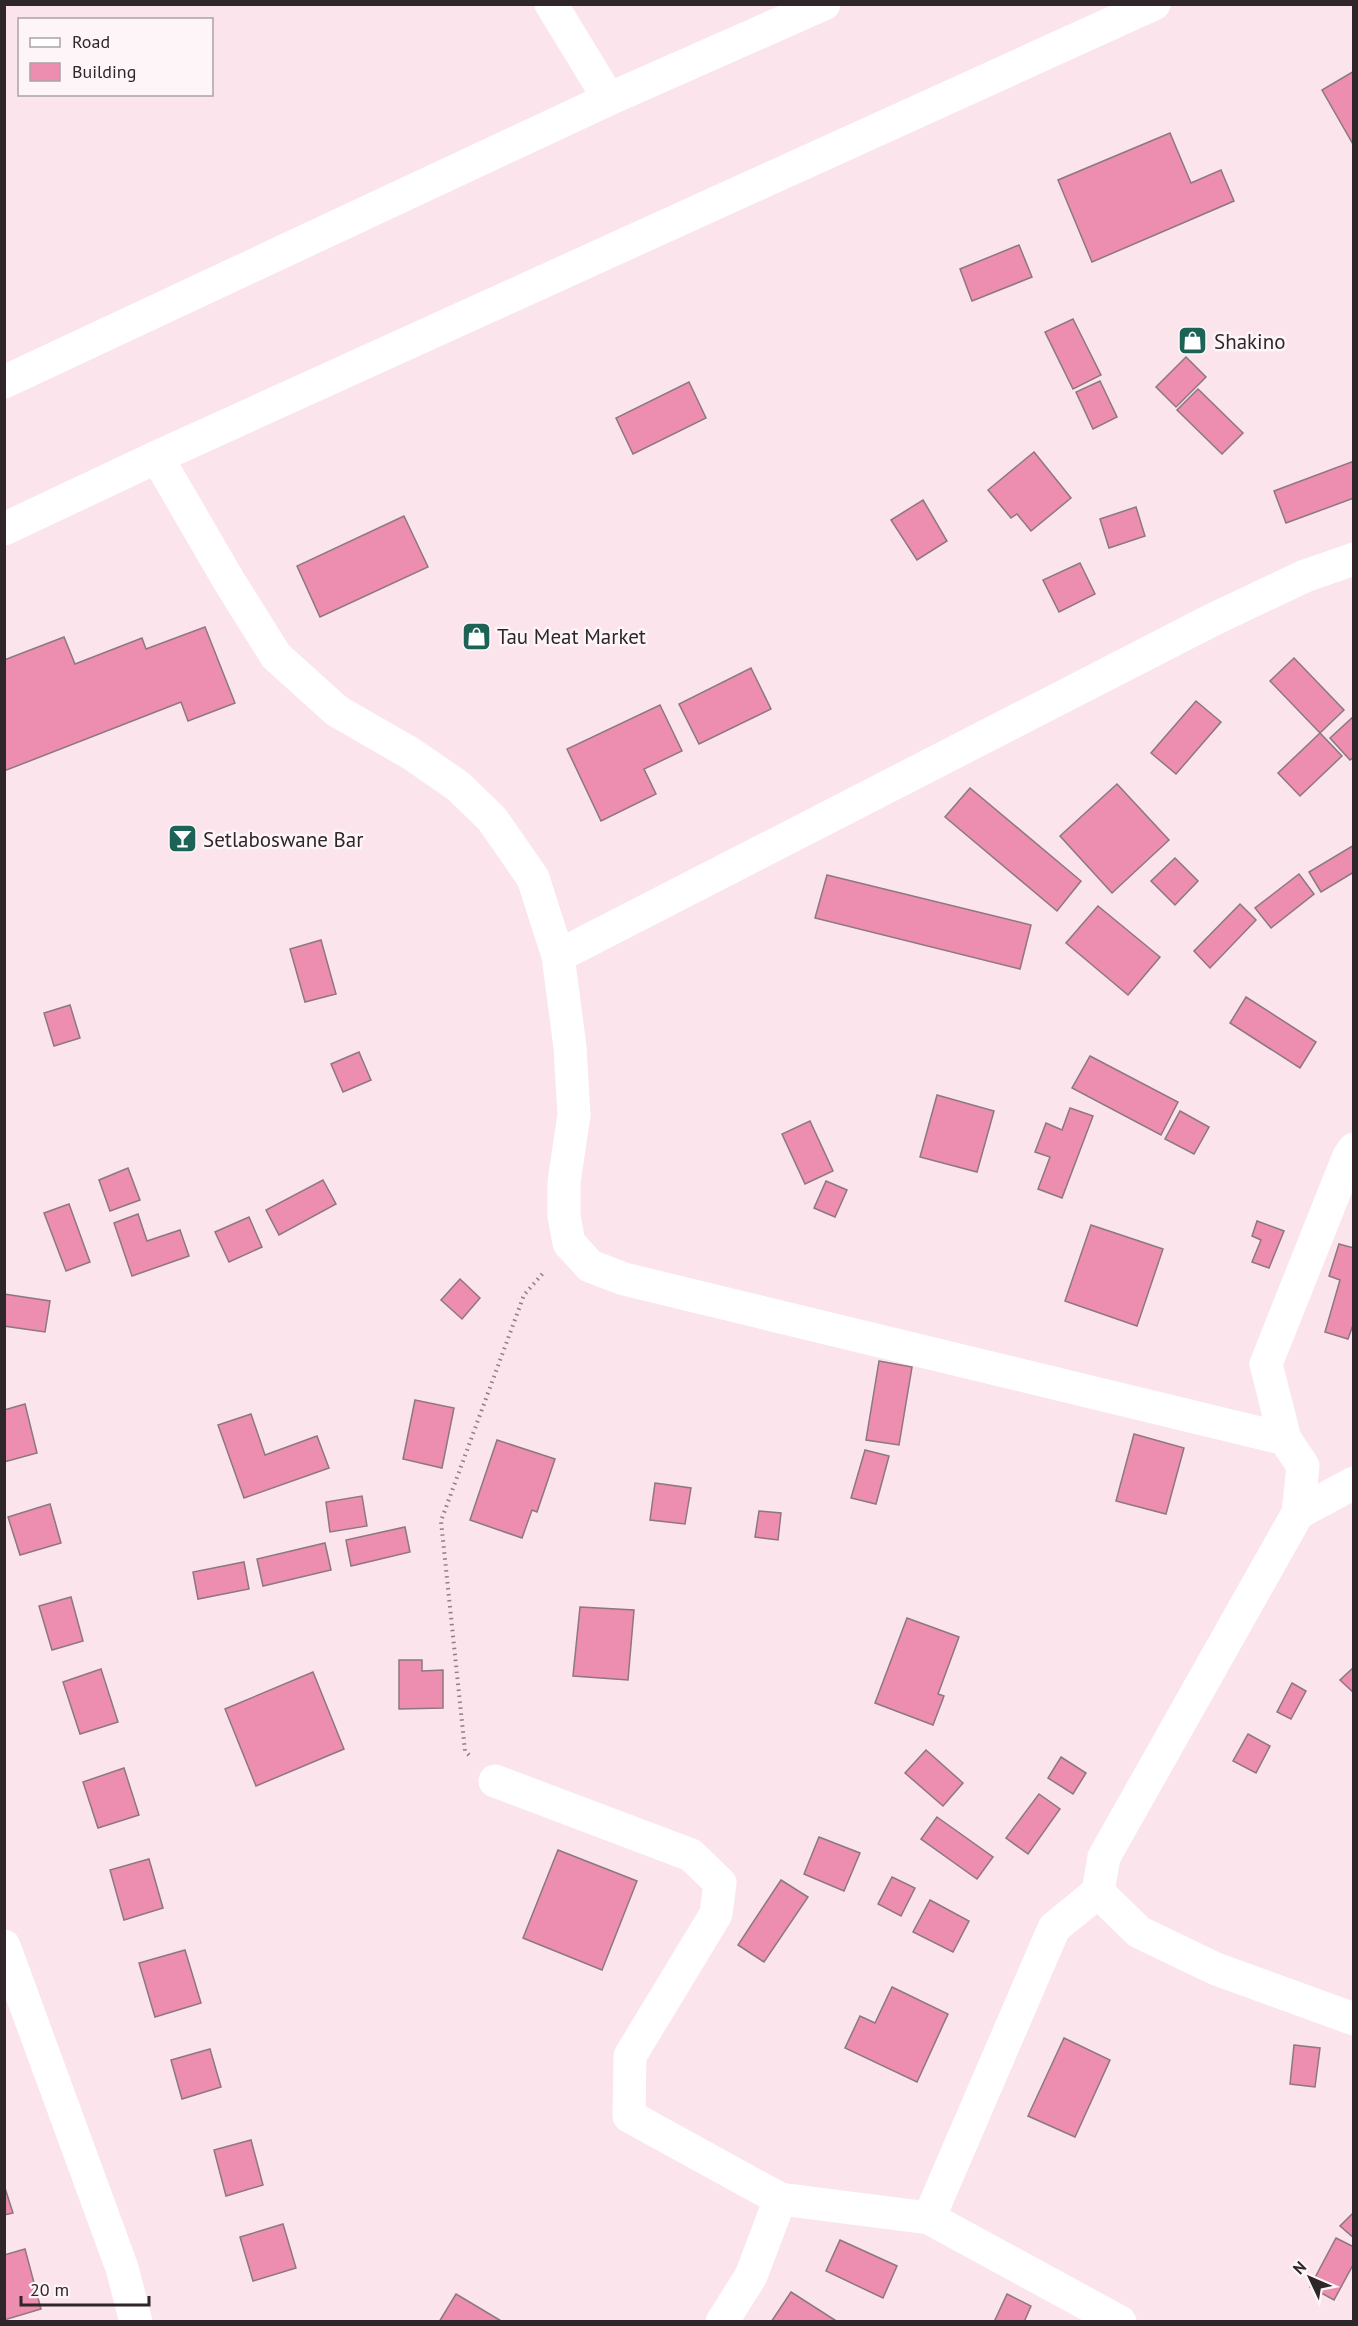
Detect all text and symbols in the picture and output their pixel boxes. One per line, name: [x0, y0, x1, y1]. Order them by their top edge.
legend: [18, 18, 213, 96]
text: Road: [72, 30, 110, 53]
text: Building: [72, 60, 136, 83]
shop icon: Shakino: [1177, 325, 1209, 357]
place label: Shakino: [1214, 328, 1285, 355]
shop icon: Tau Meat Market: [460, 620, 492, 652]
place label: Tau Meat Market: [497, 623, 646, 650]
bar icon: Setlaboswane Bar: [166, 823, 198, 855]
place label: Setlaboswane Bar: [203, 826, 363, 853]
north arrow: [1280, 2248, 1340, 2308]
text: N: [1288, 2257, 1310, 2278]
scale bar: [21, 2269, 148, 2307]
text: 20 m: [30, 2278, 69, 2301]

